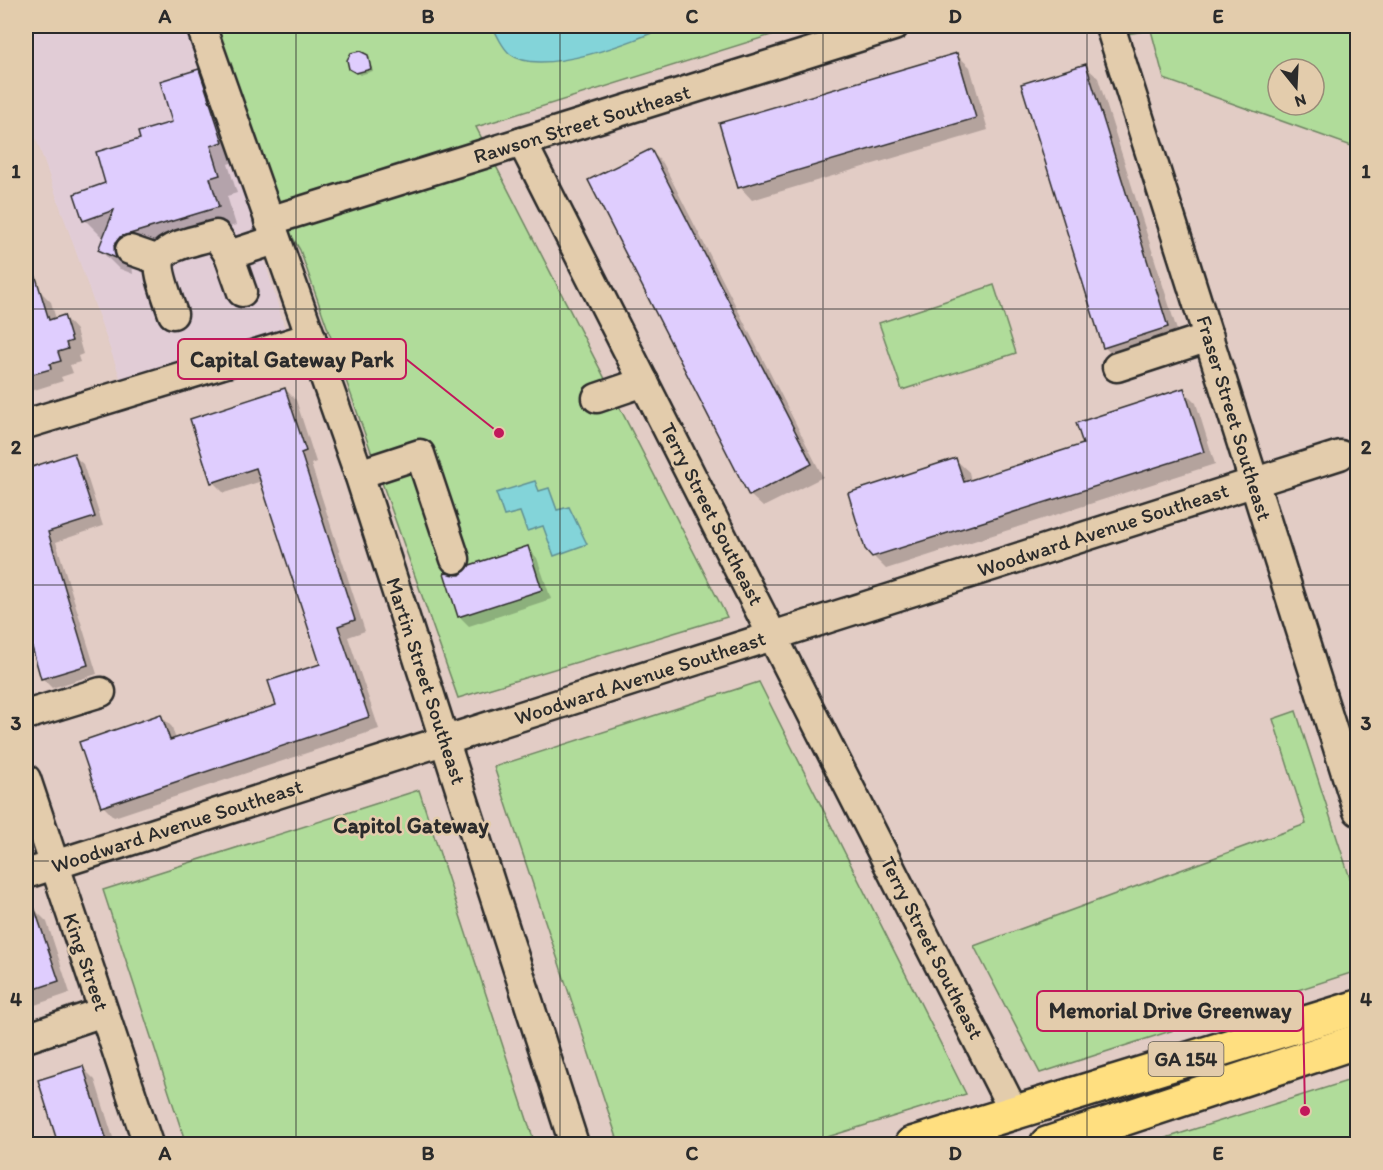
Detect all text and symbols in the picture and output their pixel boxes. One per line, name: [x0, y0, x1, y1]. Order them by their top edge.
text: A: [158, 4, 172, 28]
text: B: [422, 4, 435, 28]
text: C: [686, 4, 699, 28]
text: D: [948, 4, 962, 28]
text: E: [1212, 4, 1224, 28]
north arrow: [1266, 57, 1326, 117]
street label: Rawson Street Southeast: [470, 79, 693, 168]
text: N: [1292, 90, 1309, 111]
text: 1: [11, 159, 21, 183]
text: 1: [1361, 159, 1371, 183]
street label: Fraser Street Southeast: [1191, 312, 1278, 523]
callout: Capital Gateway Park: [178, 339, 406, 379]
text: Capital Gateway Park: [190, 346, 395, 373]
street label: Terry Street Southeast: [656, 418, 769, 609]
text: 2: [11, 435, 22, 459]
text: 2: [1361, 435, 1372, 459]
street label: Woodward Avenue Southeast: [974, 477, 1232, 582]
street label: Martin Street Southeast: [381, 574, 472, 788]
street label: Woodward Avenue Southeast: [511, 625, 769, 730]
text: 3: [11, 711, 22, 735]
text: 3: [1361, 711, 1372, 735]
street label: Woodward Avenue Southeast: [48, 773, 306, 878]
district label: Capitol Gateway: [333, 812, 489, 839]
street label: Terry Street Southeast: [876, 852, 989, 1043]
street label: King Street: [58, 910, 115, 1014]
text: 4: [10, 987, 22, 1011]
text: 4: [1360, 987, 1372, 1011]
callout: Memorial Drive Greenway: [1037, 991, 1303, 1031]
text: Memorial Drive Greenway: [1049, 997, 1292, 1024]
road number: GA 154: [1148, 1042, 1224, 1076]
text: A: [158, 1141, 172, 1165]
text: B: [422, 1141, 435, 1165]
text: C: [686, 1141, 699, 1165]
text: D: [948, 1141, 962, 1165]
text: E: [1212, 1141, 1224, 1165]

